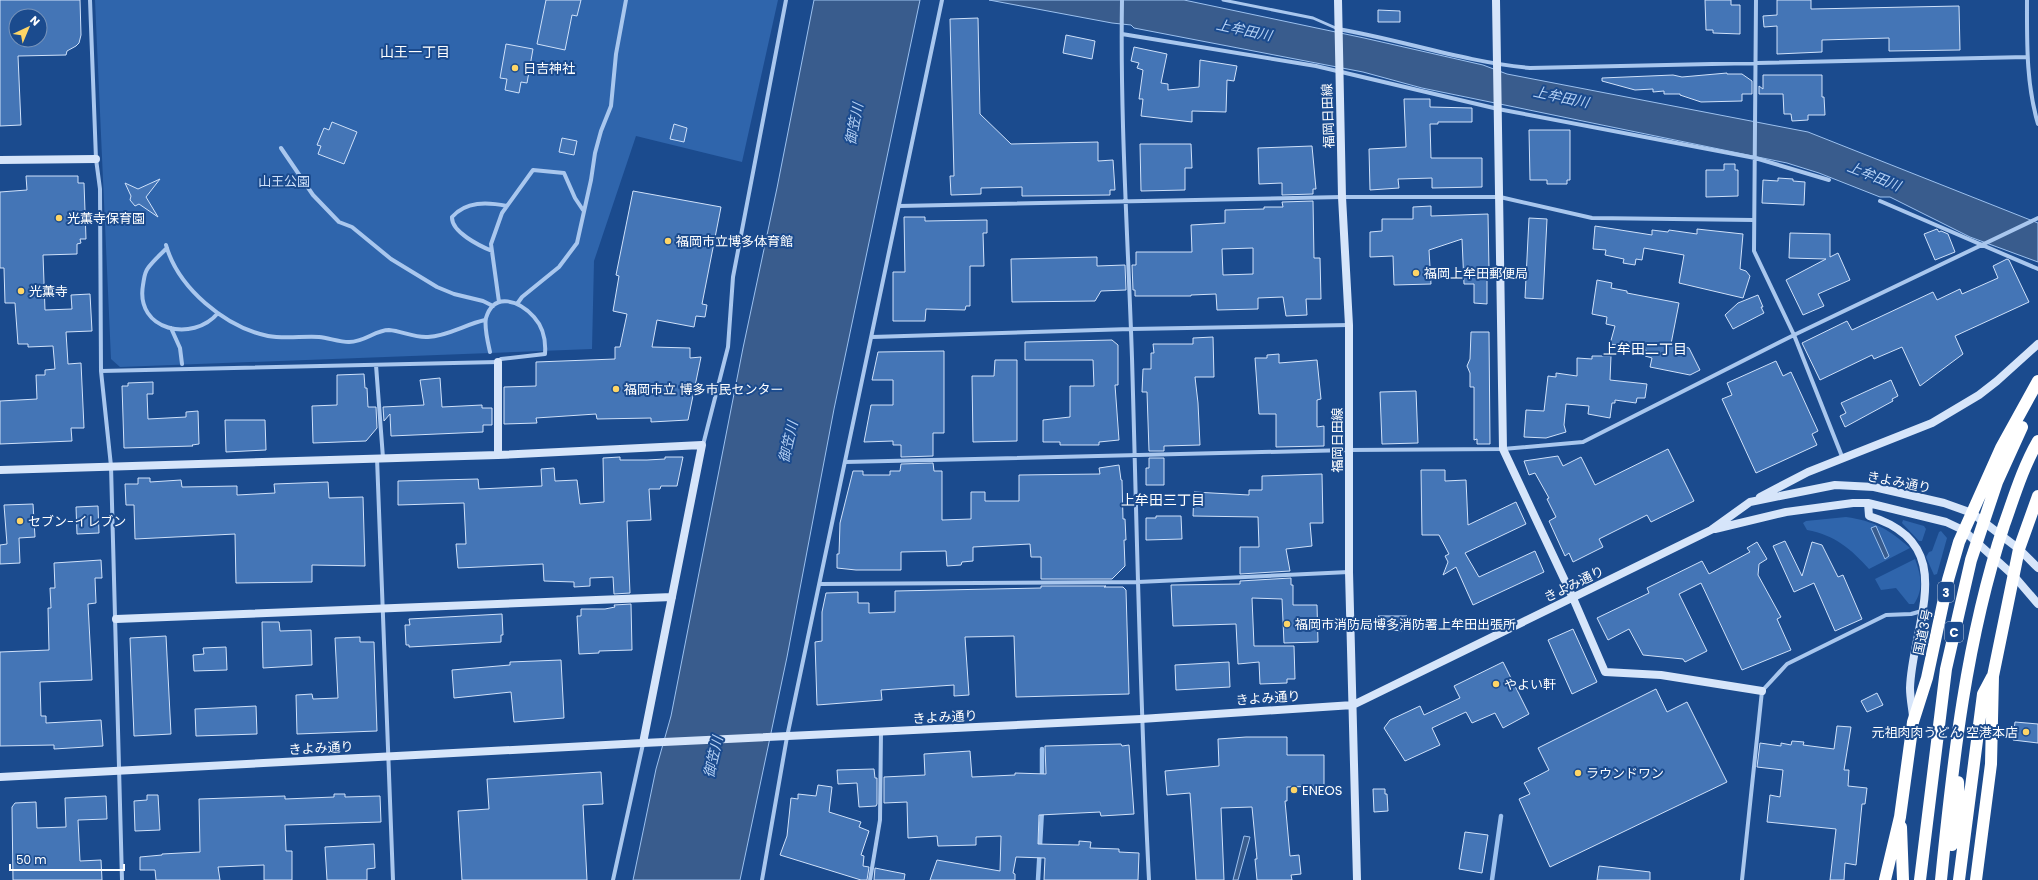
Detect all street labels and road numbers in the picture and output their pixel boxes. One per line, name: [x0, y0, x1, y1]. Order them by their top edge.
street label: 福岡日田線: [1317, 83, 1339, 149]
street label: 福岡日田線: [1328, 407, 1347, 473]
street label: きよみ通り: [1865, 466, 1933, 498]
street label: きよみ通り: [1541, 561, 1607, 607]
road number: 3: [1938, 582, 1954, 602]
street label: 国道3号: [1909, 607, 1937, 657]
road number: C: [1945, 622, 1963, 642]
street label: きよみ通り: [1235, 686, 1301, 710]
street label: きよみ通り: [912, 706, 978, 728]
street label: きよみ通り: [288, 737, 354, 759]

